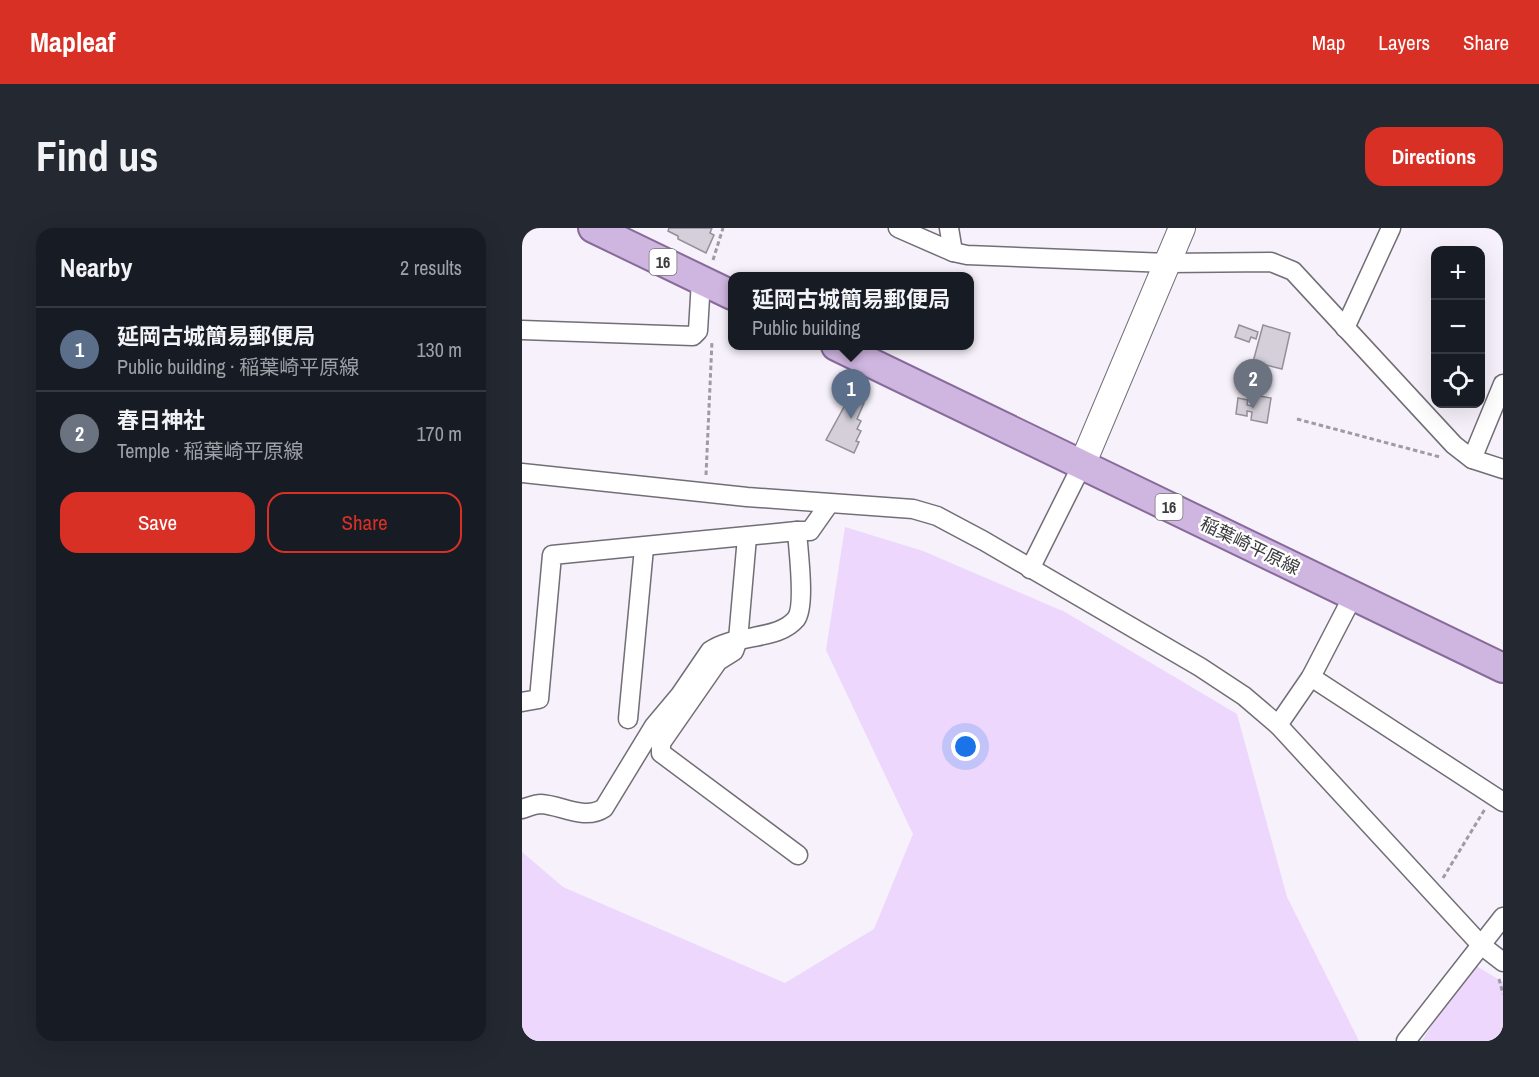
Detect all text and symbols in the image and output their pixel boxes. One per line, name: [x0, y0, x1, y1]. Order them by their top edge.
text: Mapleaf: [30, 23, 115, 61]
text: Map: [1312, 28, 1345, 57]
text: Layers: [1378, 28, 1430, 57]
text: Share: [1463, 28, 1509, 57]
button: Directions: [1365, 127, 1503, 186]
text: Find us: [36, 128, 158, 184]
map controls: [1431, 246, 1485, 408]
button: +: [1431, 246, 1485, 300]
road number: 16: [650, 249, 676, 275]
text: Nearby: [60, 250, 132, 285]
text: 2 results: [400, 254, 462, 281]
popup: [728, 272, 974, 350]
text: 延岡古城簡易郵便局: [752, 284, 950, 314]
button: −: [1431, 300, 1485, 354]
text: Public building: [752, 314, 860, 341]
text: 延岡古城簡易郵便局: [117, 321, 315, 351]
text: 1: [75, 336, 84, 363]
text: 130 m: [416, 336, 462, 363]
text: Public building · 稲葉崎平原線: [117, 353, 359, 380]
button: locate: [1431, 354, 1485, 408]
pin: 2: [1234, 360, 1272, 409]
pin: 1: [832, 370, 870, 419]
text: 春日神社: [117, 405, 205, 435]
text: 2: [75, 420, 84, 447]
text: 170 m: [416, 420, 462, 447]
text: Temple · 稲葉崎平原線: [117, 437, 304, 464]
button: Save: [60, 492, 255, 553]
button: Share: [267, 492, 462, 553]
road number: 16: [1156, 494, 1182, 520]
street label: 稲葉崎平原線: [1196, 511, 1304, 580]
your location: [951, 732, 980, 761]

